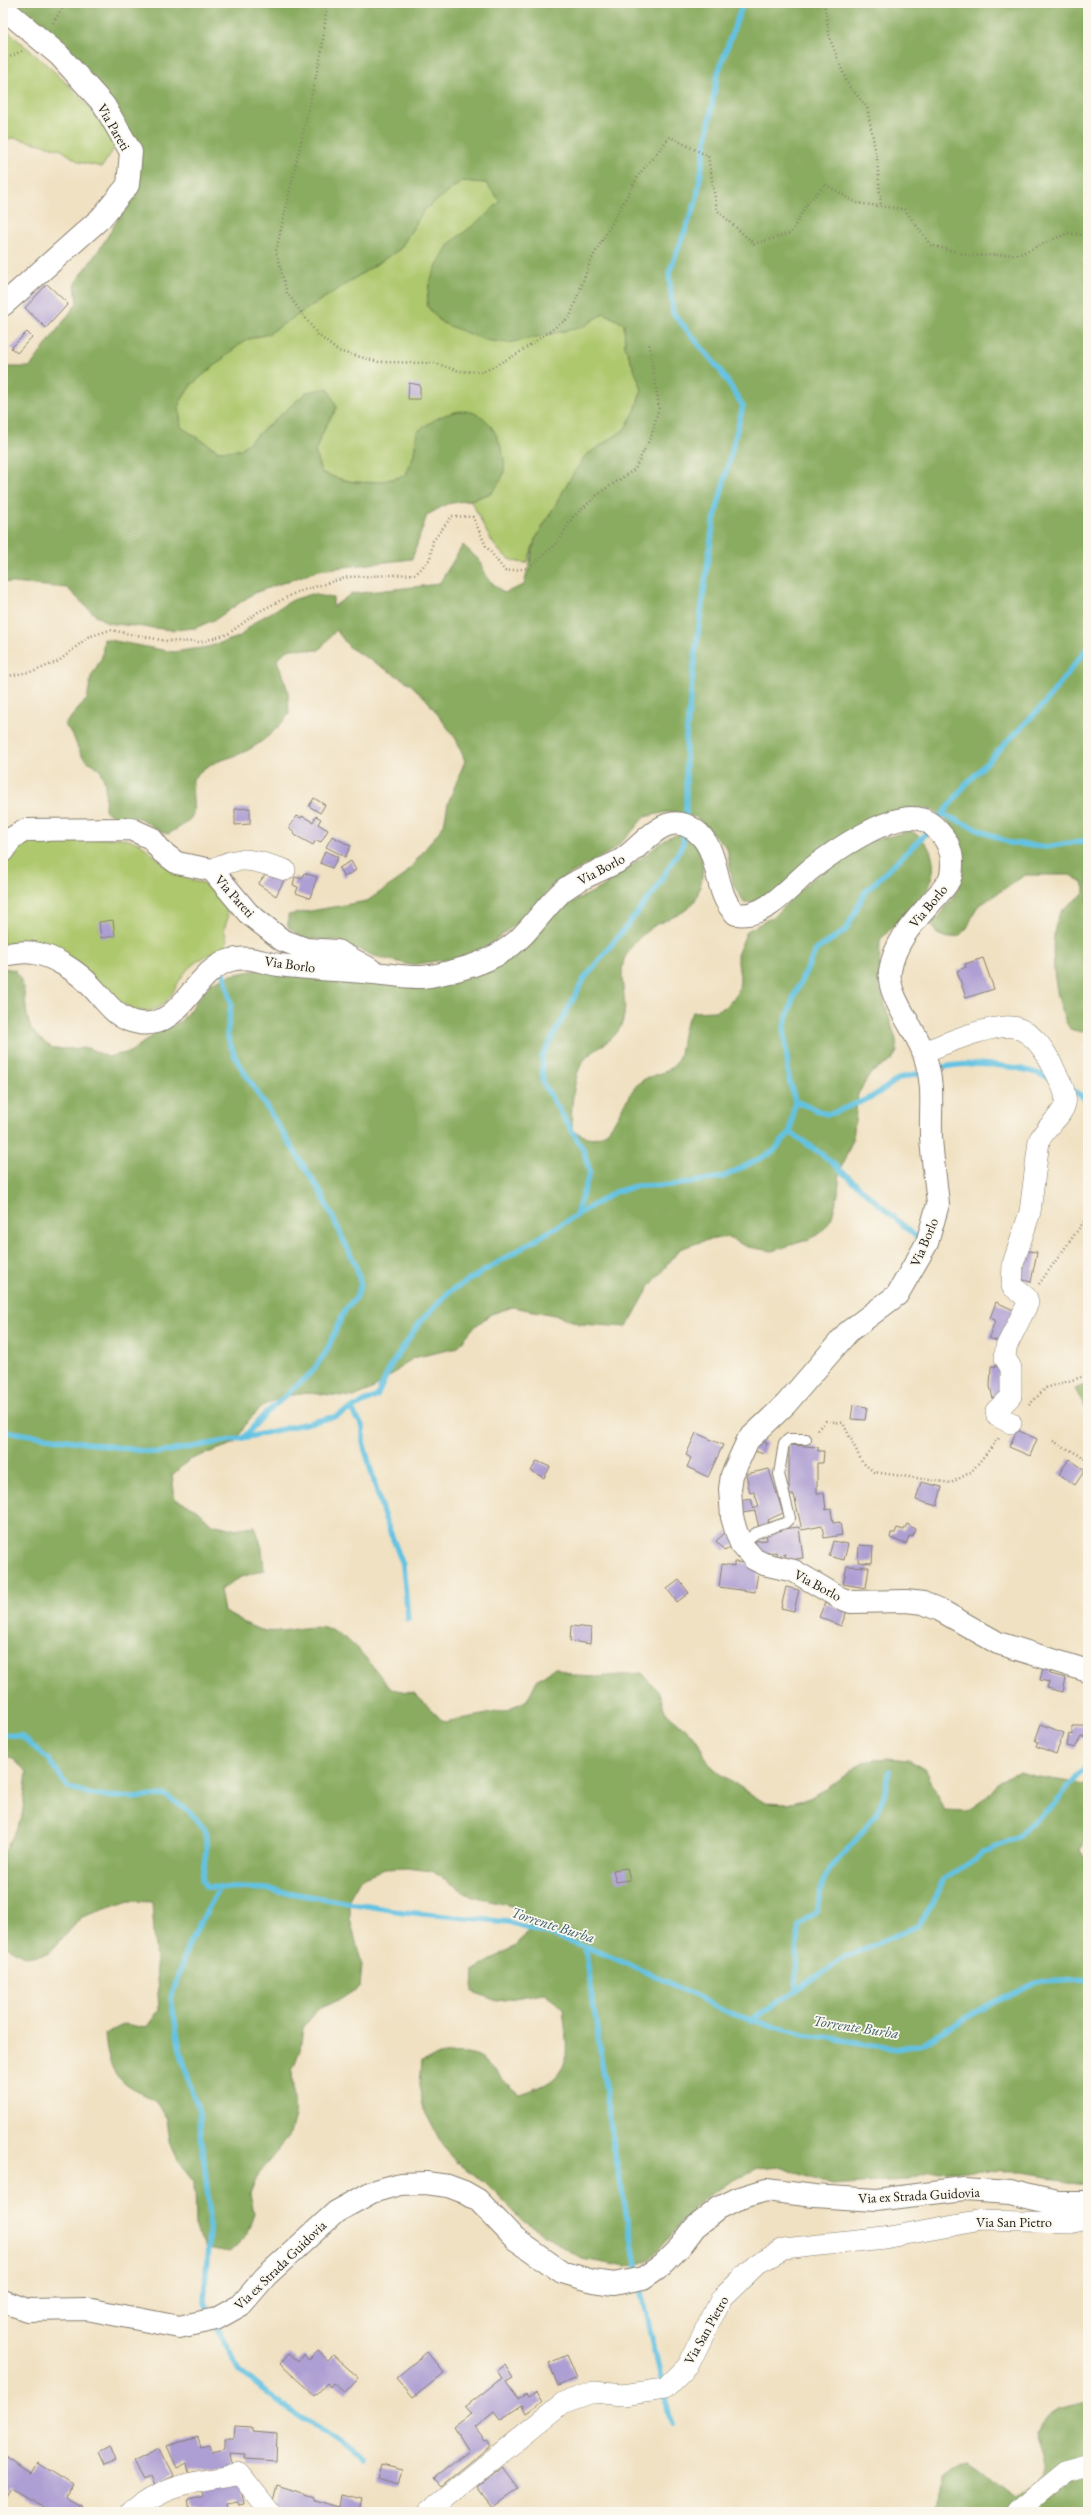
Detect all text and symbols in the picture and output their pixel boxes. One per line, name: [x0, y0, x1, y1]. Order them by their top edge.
street label: Via Pareti: [93, 100, 135, 154]
street label: Via Borlo: [574, 849, 628, 889]
street label: Via Pareti: [211, 871, 259, 922]
street label: Via Borlo: [905, 881, 951, 931]
street label: Via Borlo: [263, 952, 317, 976]
street label: Via Borlo: [906, 1215, 942, 1269]
street label: Via Borlo: [791, 1565, 845, 1605]
water label: Torrente Burba: [509, 1902, 597, 1947]
water label: Torrente Burba: [812, 2010, 900, 2043]
street label: Via ex Strada Guidovia: [858, 2183, 981, 2207]
street label: Via San Pietro: [976, 2213, 1052, 2231]
street label: Via ex Strada Guidovia: [230, 2216, 330, 2314]
street label: Via San Pietro: [680, 2292, 732, 2368]

